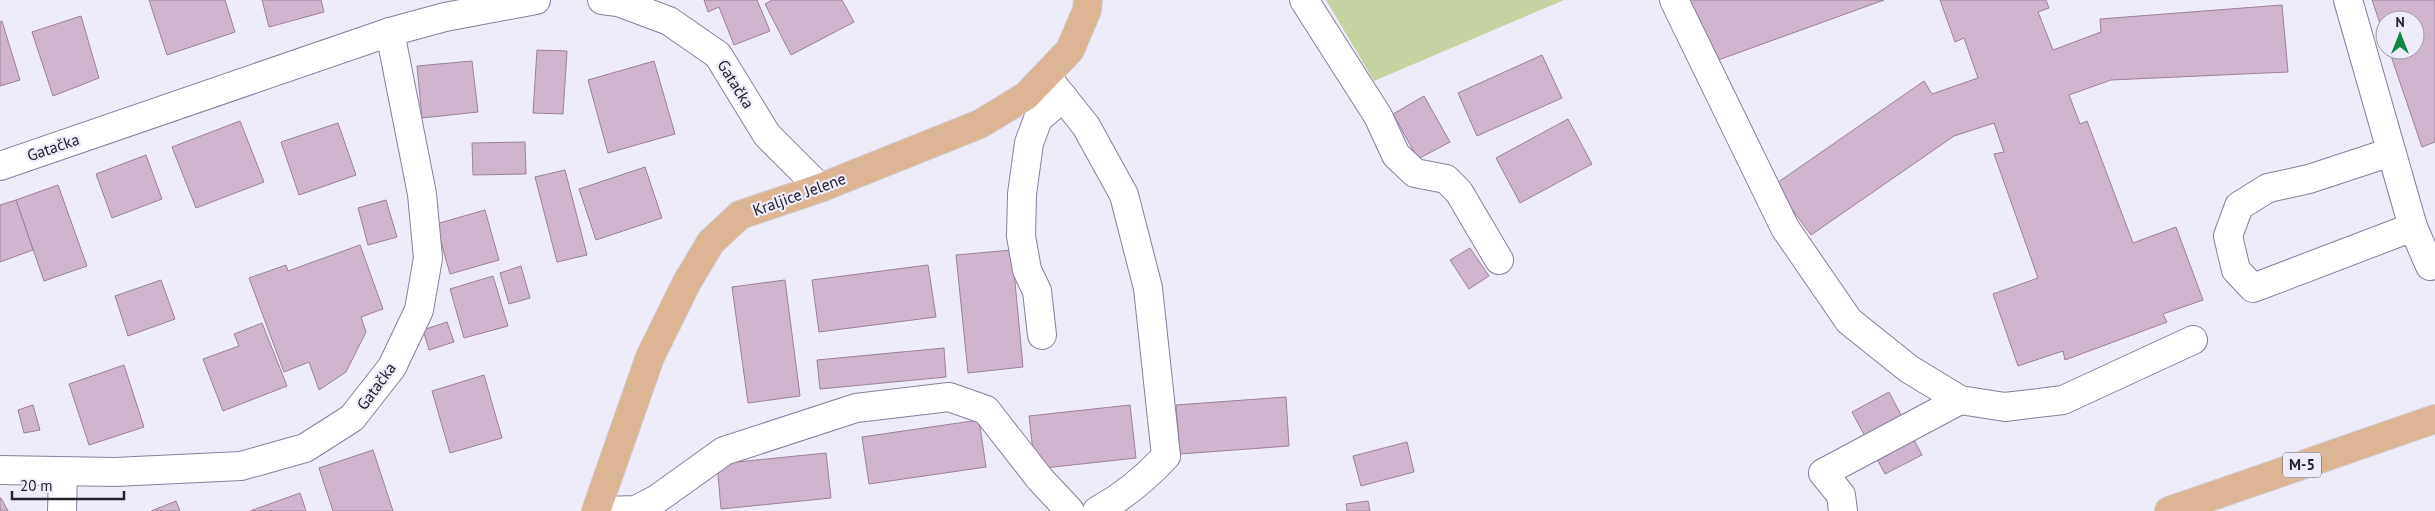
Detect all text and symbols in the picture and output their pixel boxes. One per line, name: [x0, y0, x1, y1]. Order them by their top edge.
north arrow: [2375, 10, 2425, 60]
text: N: [2395, 13, 2405, 31]
street label: Gatačka: [713, 56, 759, 112]
street label: Gatačka: [24, 129, 82, 165]
street label: Kraljice Jelene: [750, 168, 848, 220]
street label: Gatačka: [352, 358, 400, 414]
road number: M-5: [2283, 452, 2321, 478]
scale bar: [12, 468, 125, 500]
text: 20 m: [20, 476, 53, 495]

